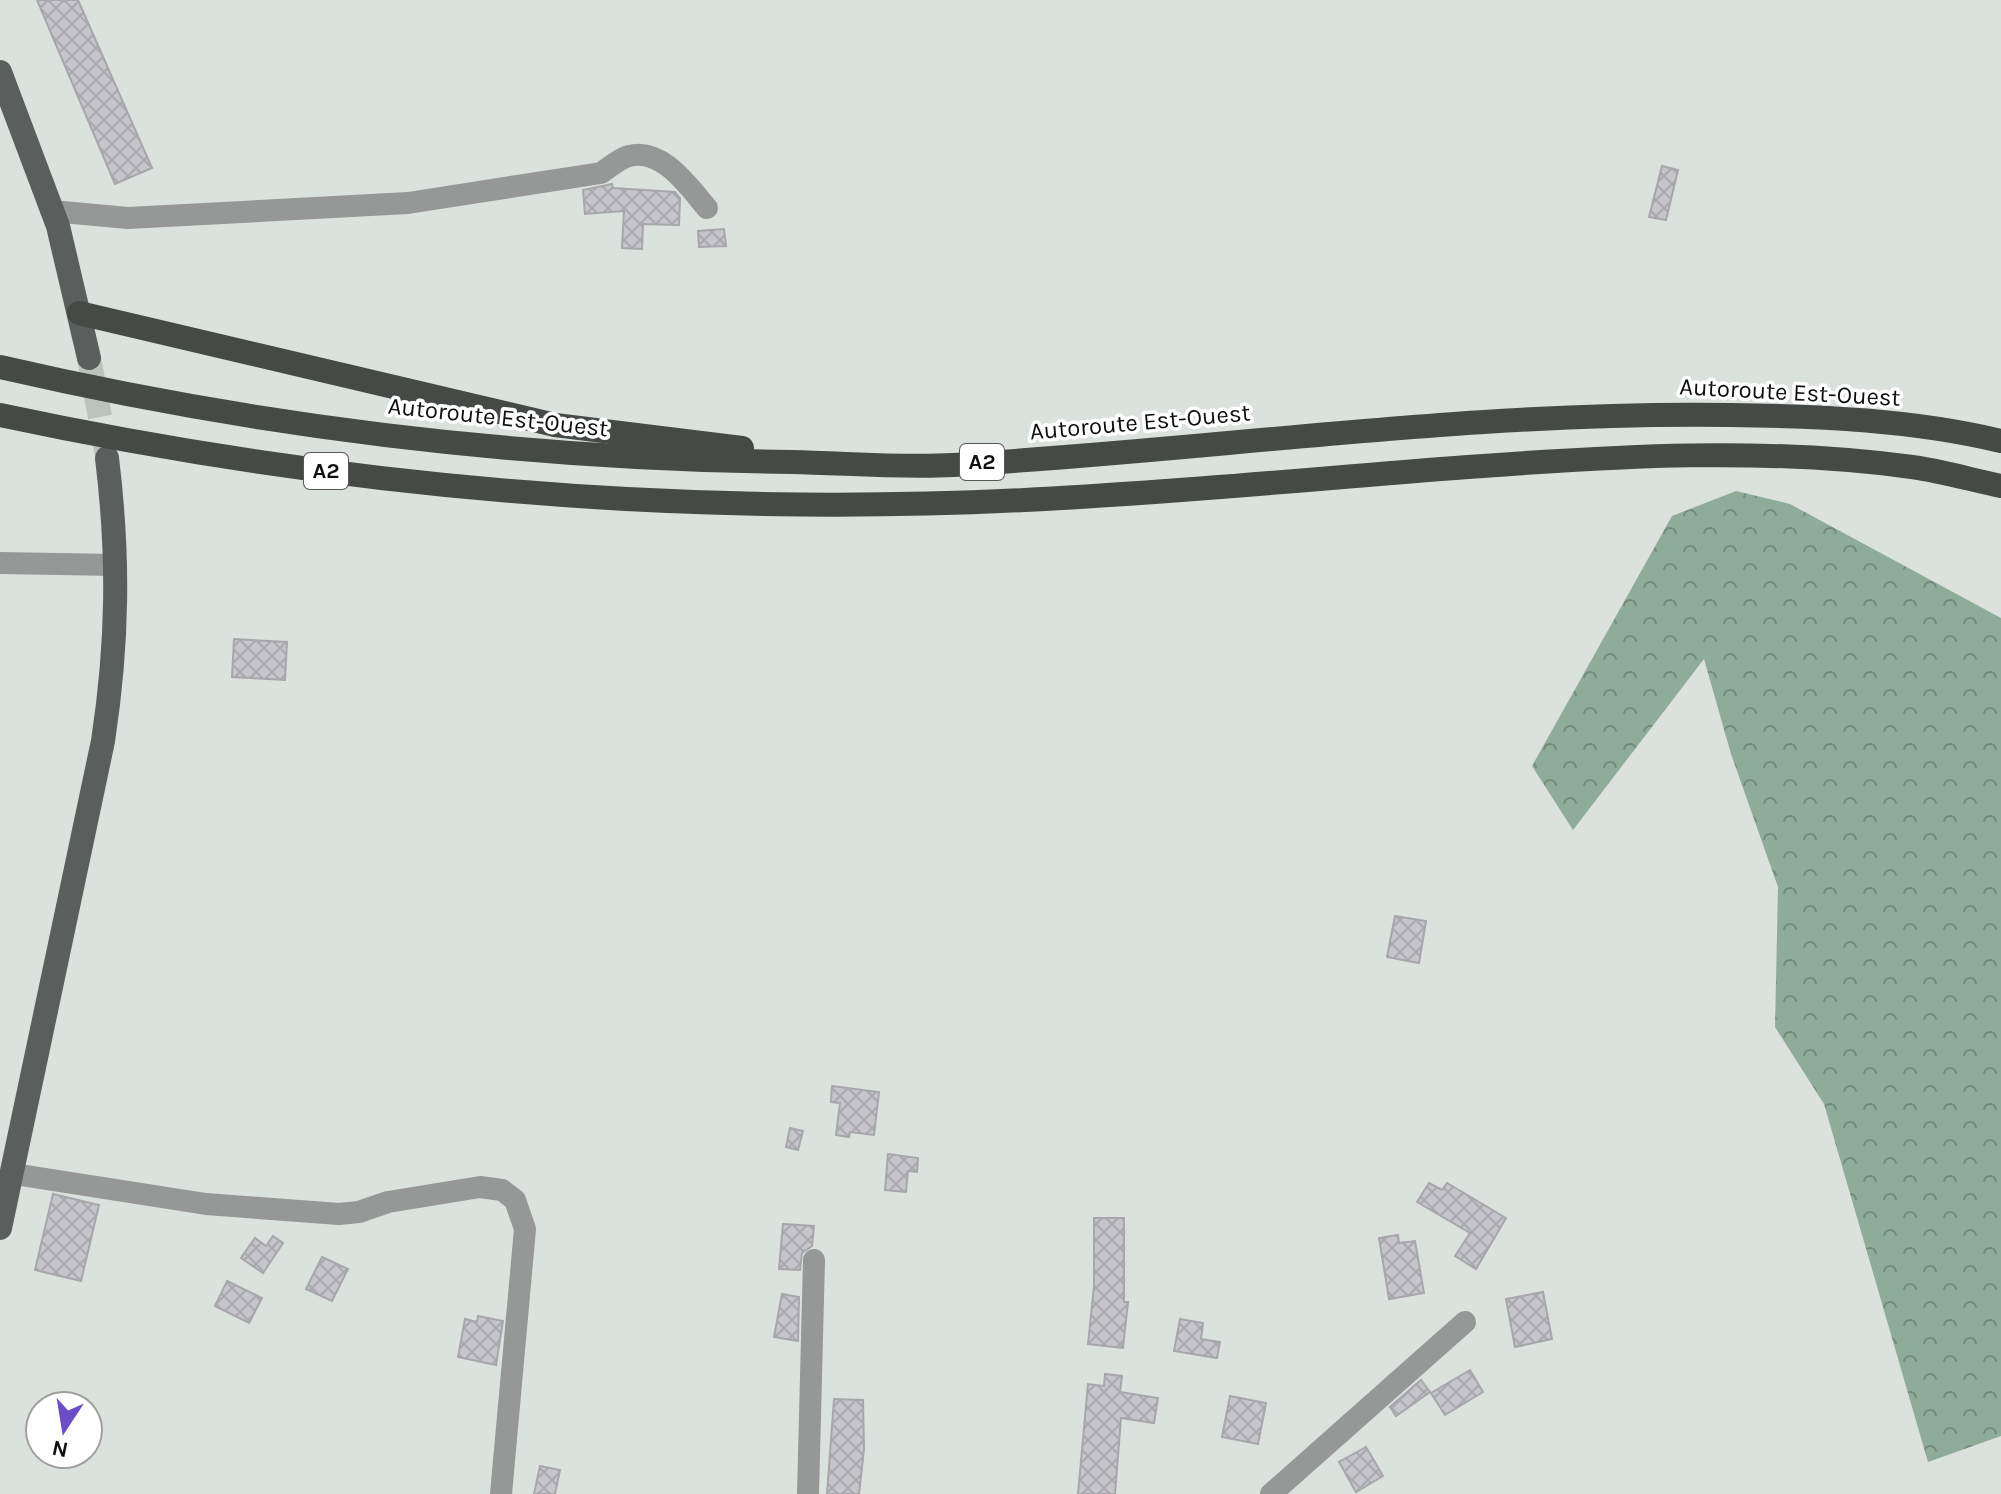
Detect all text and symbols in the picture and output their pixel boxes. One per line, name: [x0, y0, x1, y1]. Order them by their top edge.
street label: Autoroute Est-Ouest: [1679, 372, 1901, 412]
street label: Autoroute Est-Ouest: [386, 392, 610, 442]
street label: Autoroute Est-Ouest: [1029, 398, 1251, 446]
road number: A2: [960, 444, 1004, 480]
road number: A2: [304, 453, 348, 489]
north arrow: [24, 1390, 104, 1470]
text: N: [50, 1434, 70, 1463]

